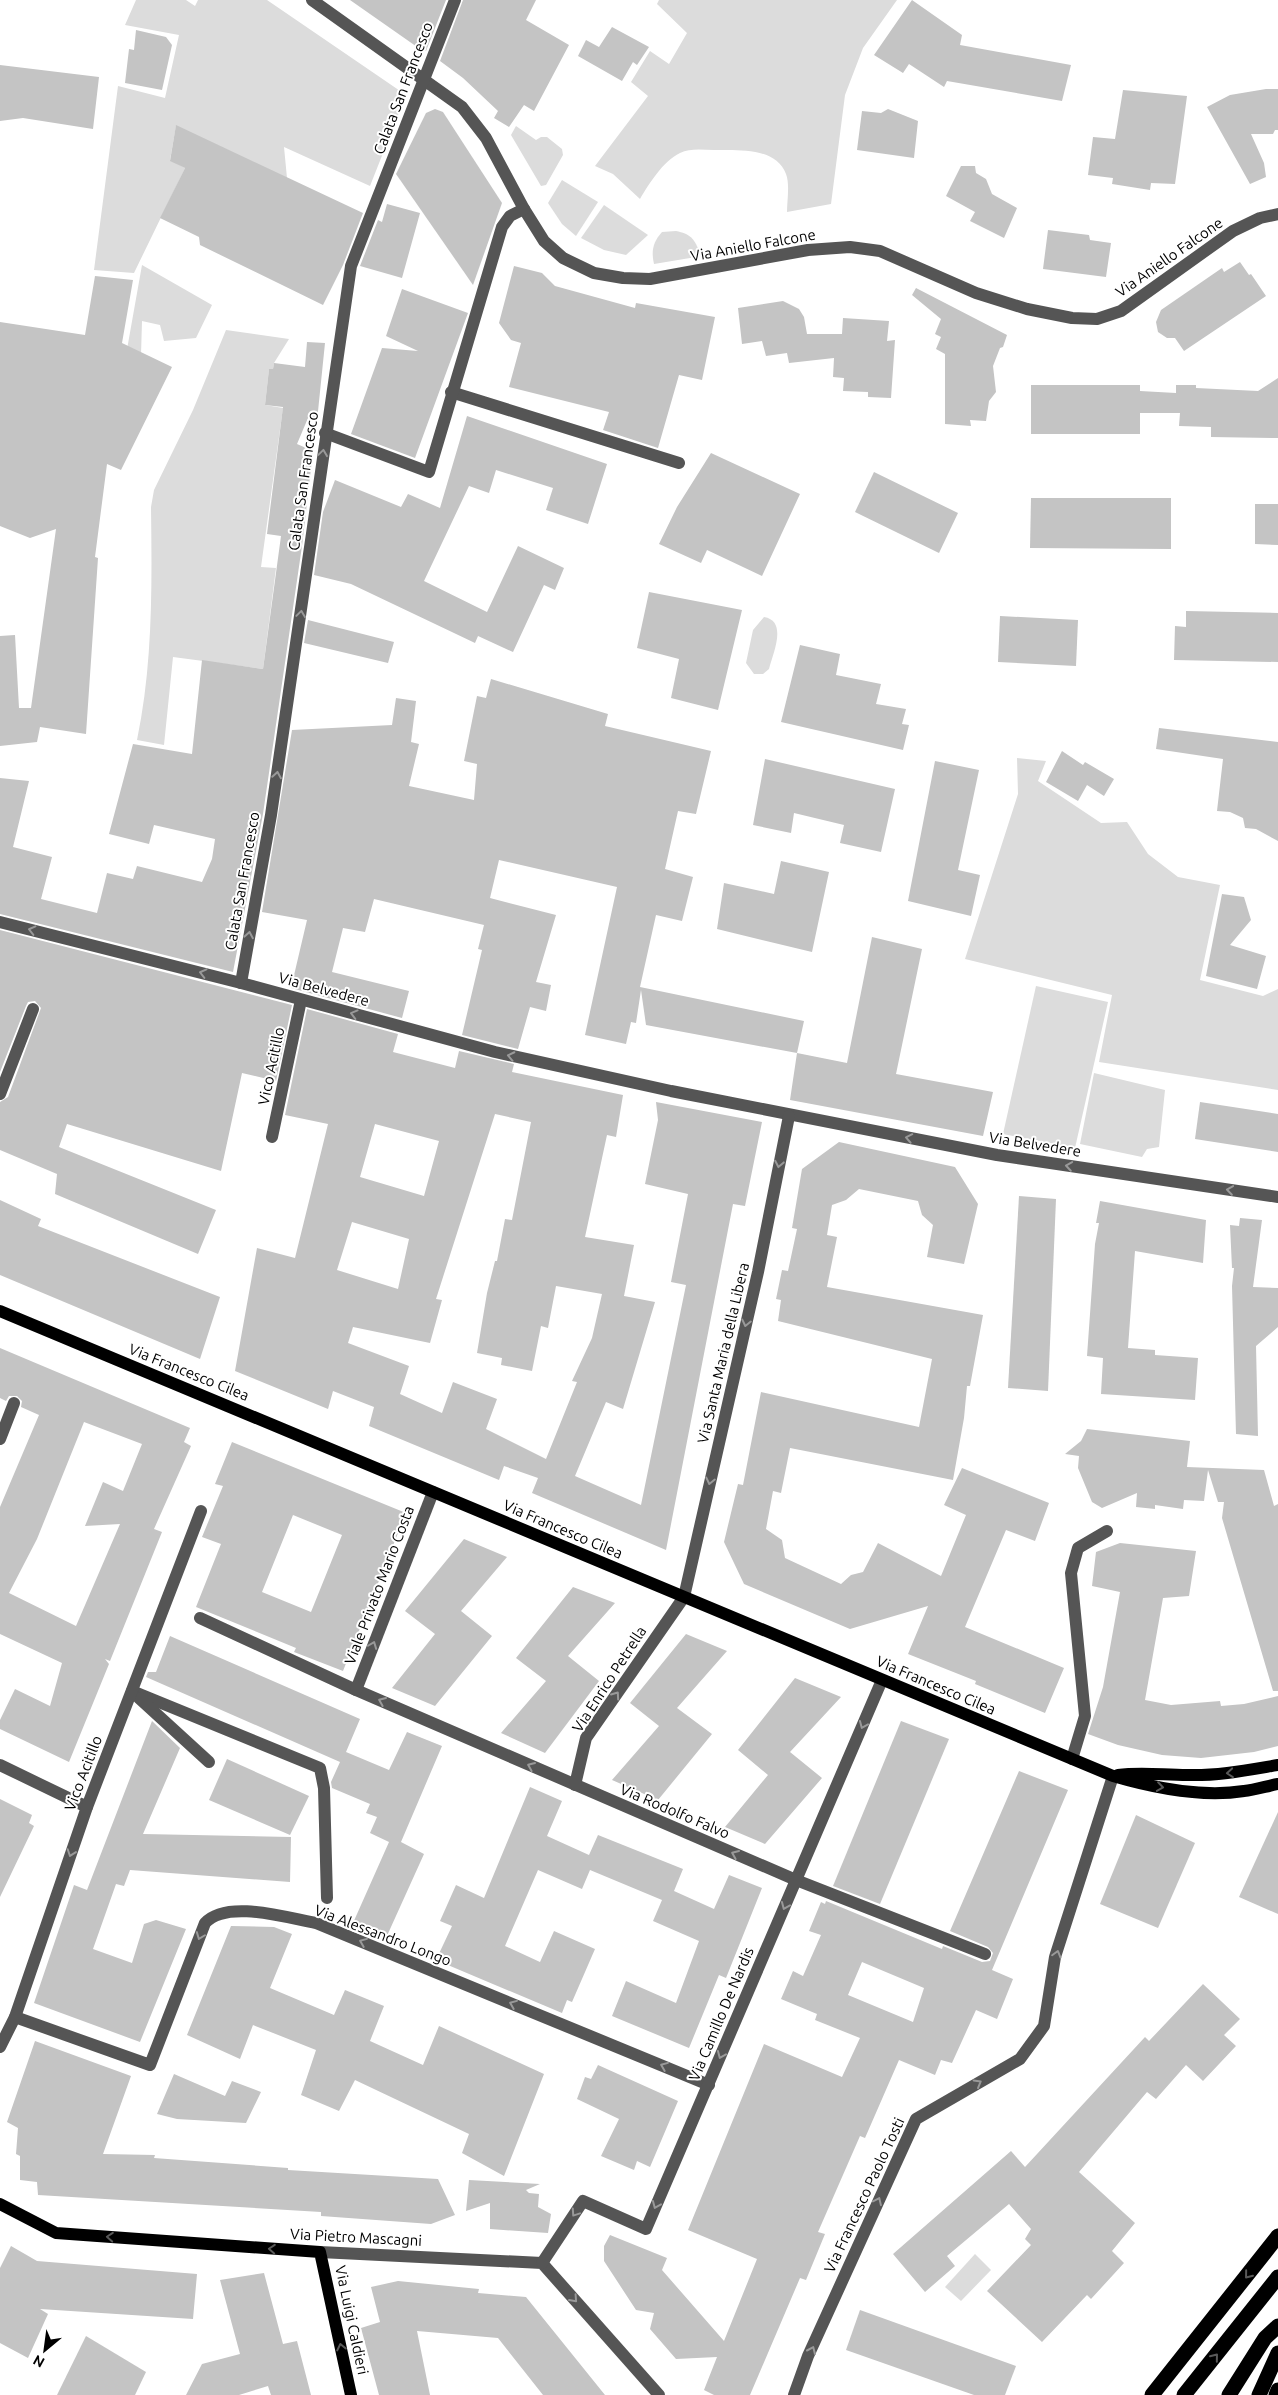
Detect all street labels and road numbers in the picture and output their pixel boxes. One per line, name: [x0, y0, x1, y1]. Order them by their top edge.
street label: Calata San Francesco: [370, 20, 436, 156]
street label: Via Aniello Falcone: [1112, 214, 1226, 300]
street label: Via Aniello Falcone: [689, 226, 817, 264]
street label: Calata San Francesco: [285, 410, 321, 552]
street label: Calata San Francesco: [221, 810, 263, 952]
street label: Via Belvedere: [277, 969, 371, 1009]
street label: Vico Acitillo: [254, 1025, 288, 1107]
street label: Via Belvedere: [988, 1128, 1082, 1160]
street label: Via Santa Maria della Libera: [694, 1261, 752, 1445]
street label: Via Francesco Cilea: [126, 1340, 252, 1404]
street label: Via Francesco Cilea: [501, 1496, 625, 1562]
street label: Viale Privato Mario Costa: [341, 1503, 417, 1667]
street label: Via Enrico Petrella: [568, 1623, 650, 1735]
street label: Via Francesco Cilea: [874, 1652, 998, 1718]
street label: Vico Acitillo: [61, 1733, 105, 1813]
street label: Via Rodolfo Falvo: [618, 1780, 732, 1842]
street label: Via Alessandro Longo: [312, 1901, 454, 1969]
street label: Via Camillo De Nardis: [685, 1945, 757, 2083]
street label: Via Francesco Paolo Tosti: [821, 2115, 907, 2275]
street label: Via Pietro Mascagni: [290, 2225, 422, 2249]
street label: Via Luigi Caldieri: [332, 2264, 372, 2376]

